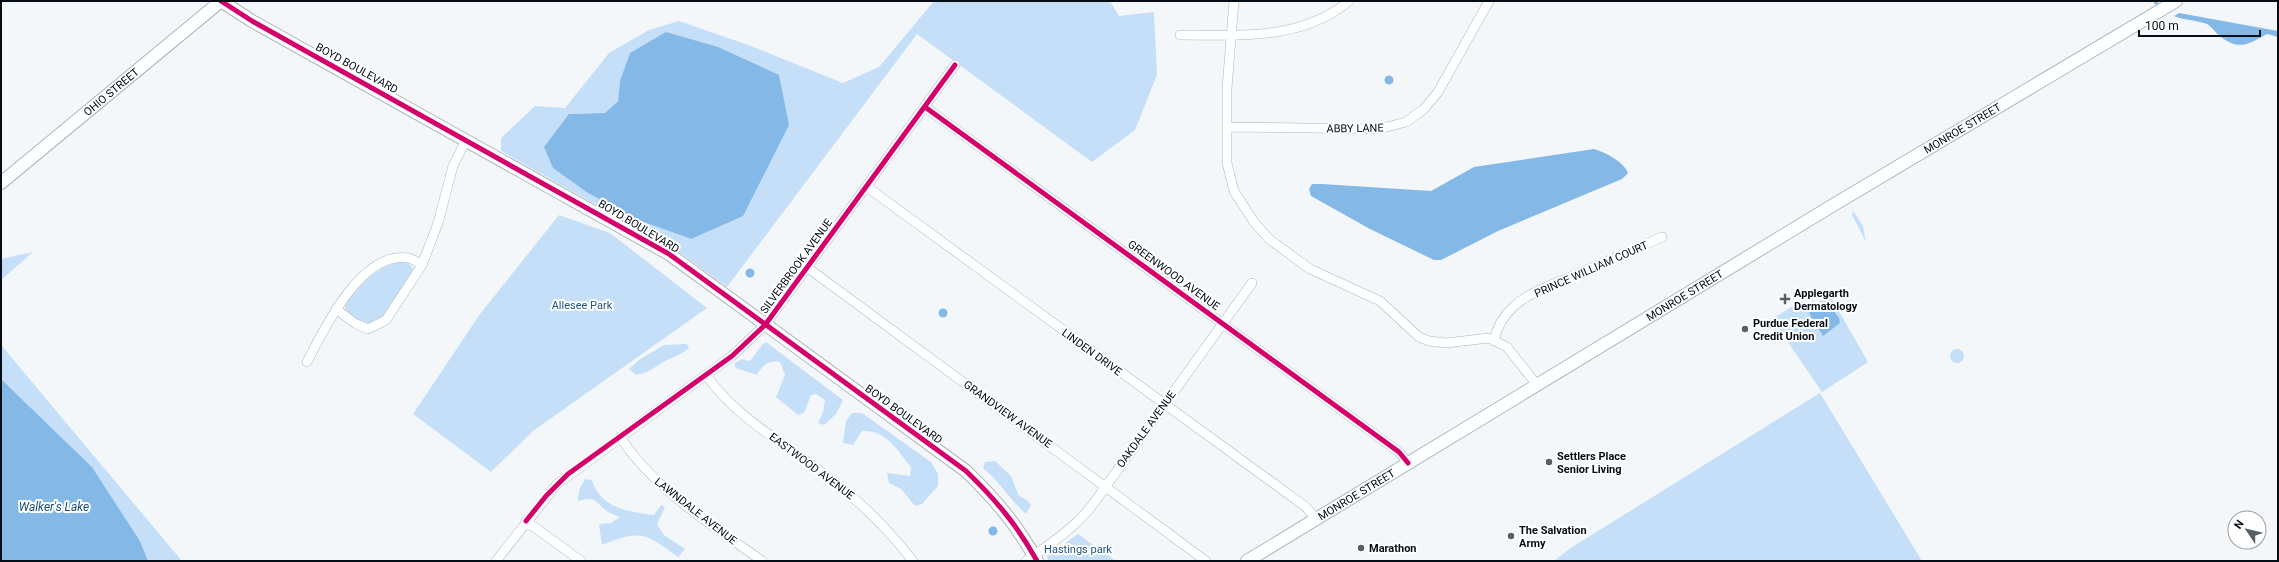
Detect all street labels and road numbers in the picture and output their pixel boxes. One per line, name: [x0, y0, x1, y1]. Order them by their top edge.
street label: BOYD BOULEVARD: [313, 40, 400, 96]
street label: OHIO STREET: [81, 65, 142, 119]
street label: MONROE STREET: [1922, 100, 2004, 157]
street label: ABBY LANE: [1326, 122, 1384, 135]
street label: BOYD BOULEVARD: [596, 197, 682, 256]
street label: SILVERBROOK AVENUE: [758, 216, 835, 316]
street label: GREENWOOD AVENUE: [1125, 238, 1222, 313]
street label: PRINCE WILLIAM COURT: [1533, 238, 1650, 300]
street label: MONROE STREET: [1644, 267, 1726, 324]
street label: LINDEN DRIVE: [1059, 326, 1124, 379]
street label: GRANDVIEW AVENUE: [961, 378, 1055, 451]
street label: BOYD BOULEVARD: [863, 382, 945, 447]
street label: OAKDALE AVENUE: [1114, 388, 1179, 470]
street label: EASTWOOD AVENUE: [767, 430, 857, 502]
street label: MONROE STREET: [1316, 467, 1398, 523]
street label: LAWNDALE AVENUE: [652, 475, 739, 548]

